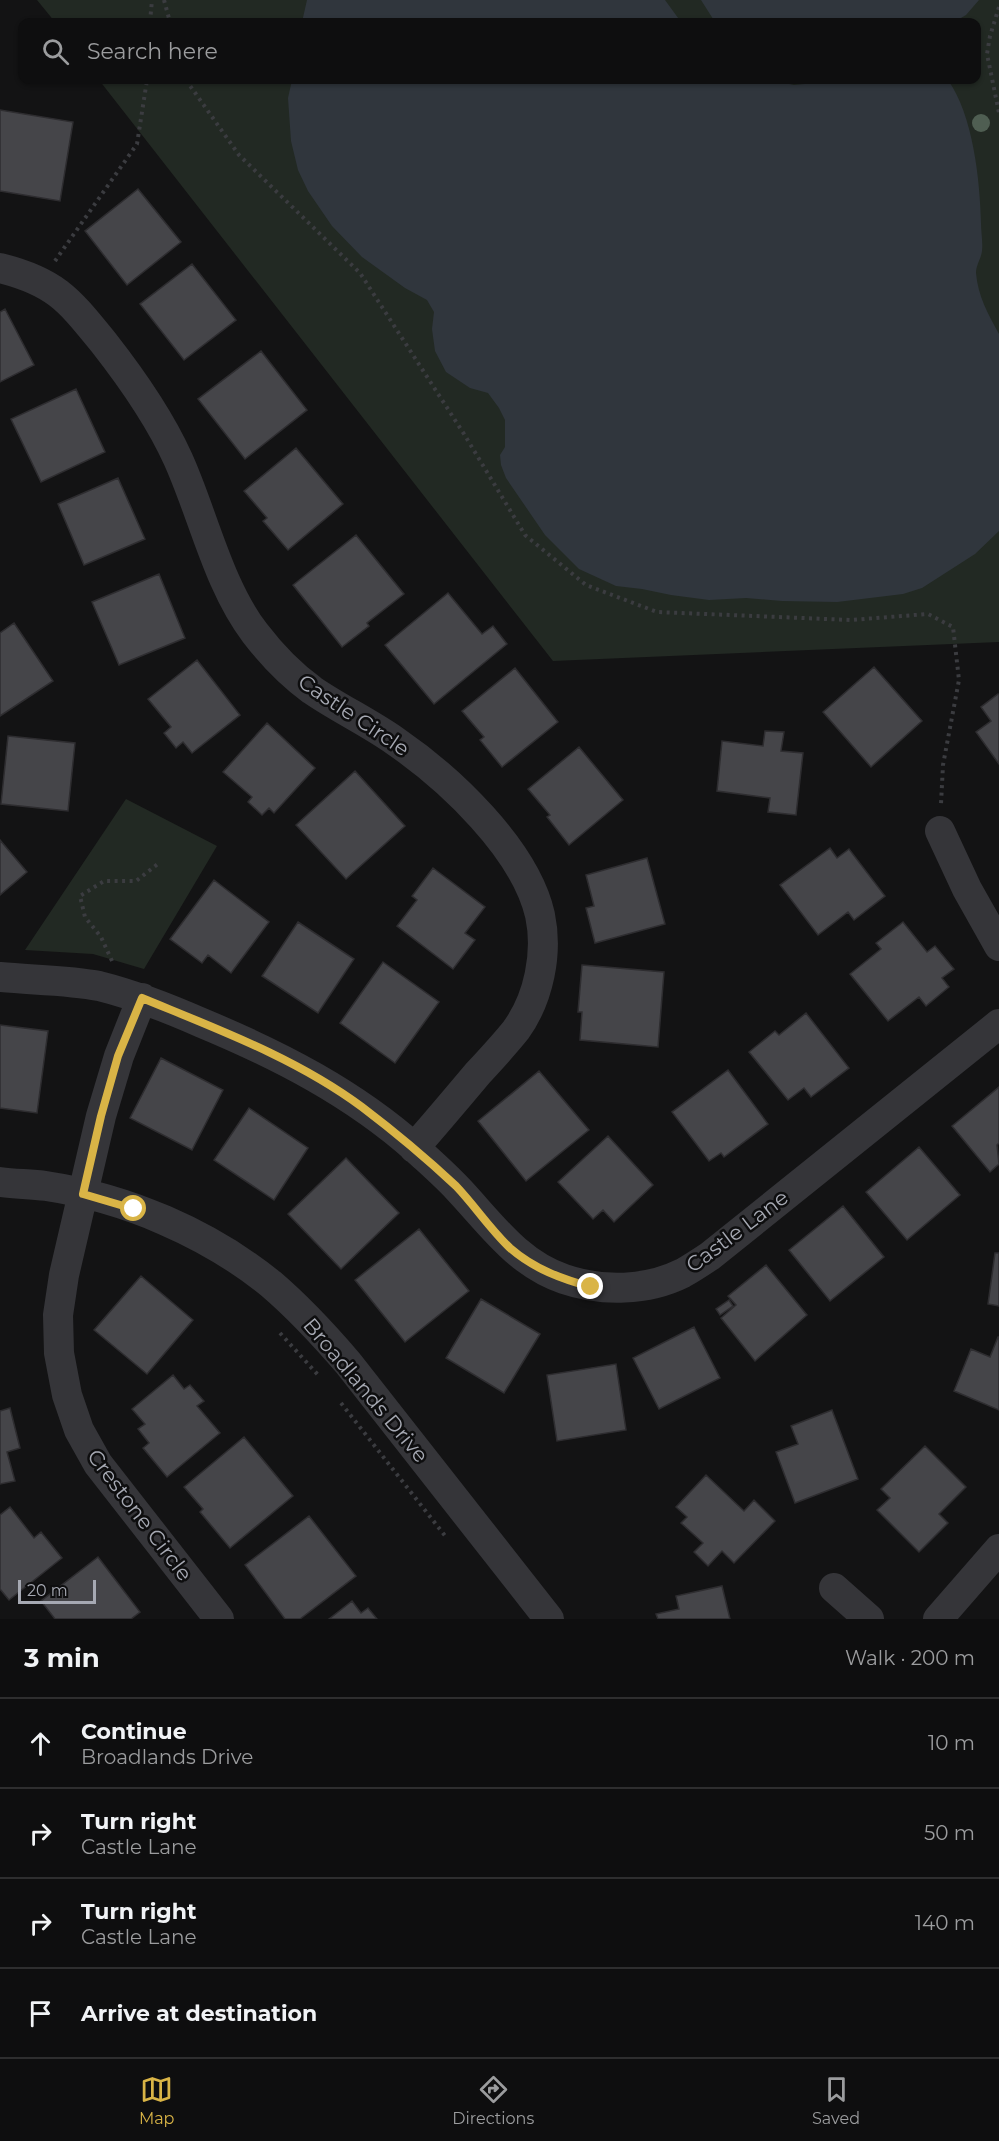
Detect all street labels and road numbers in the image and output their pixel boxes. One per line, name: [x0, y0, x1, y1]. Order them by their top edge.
street label: Castle Circle: [294, 669, 414, 761]
street label: Castle Lane: [681, 1184, 793, 1278]
street label: Broadlands Drive: [298, 1313, 434, 1467]
street label: Crestone Circle: [82, 1444, 198, 1586]

